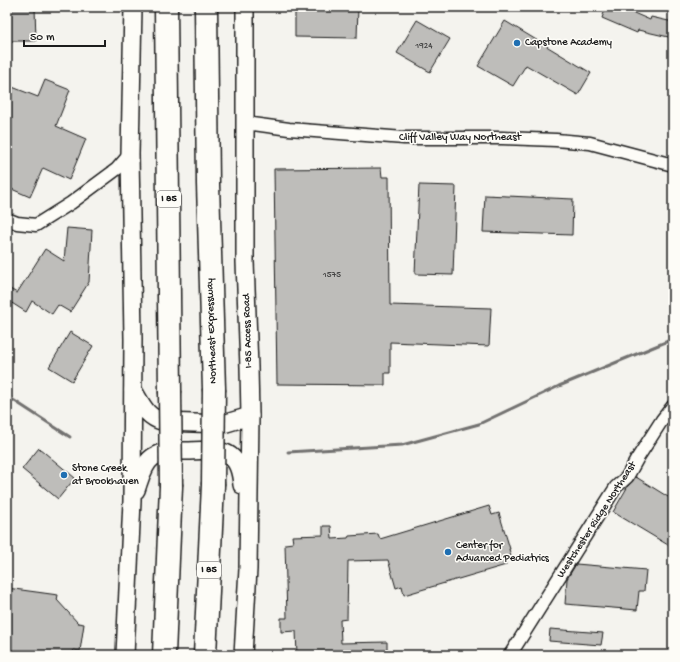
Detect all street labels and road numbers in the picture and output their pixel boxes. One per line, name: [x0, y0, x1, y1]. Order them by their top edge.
street label: Cliff Valley Way Northeast: [399, 131, 522, 144]
road number: I 85: [157, 191, 181, 207]
street label: Northeast Expressway: [204, 277, 220, 384]
street label: I-85 Access Road: [241, 292, 255, 369]
street label: Westchester Ridge Northeast: [555, 458, 640, 580]
road number: I 85: [197, 562, 221, 578]

